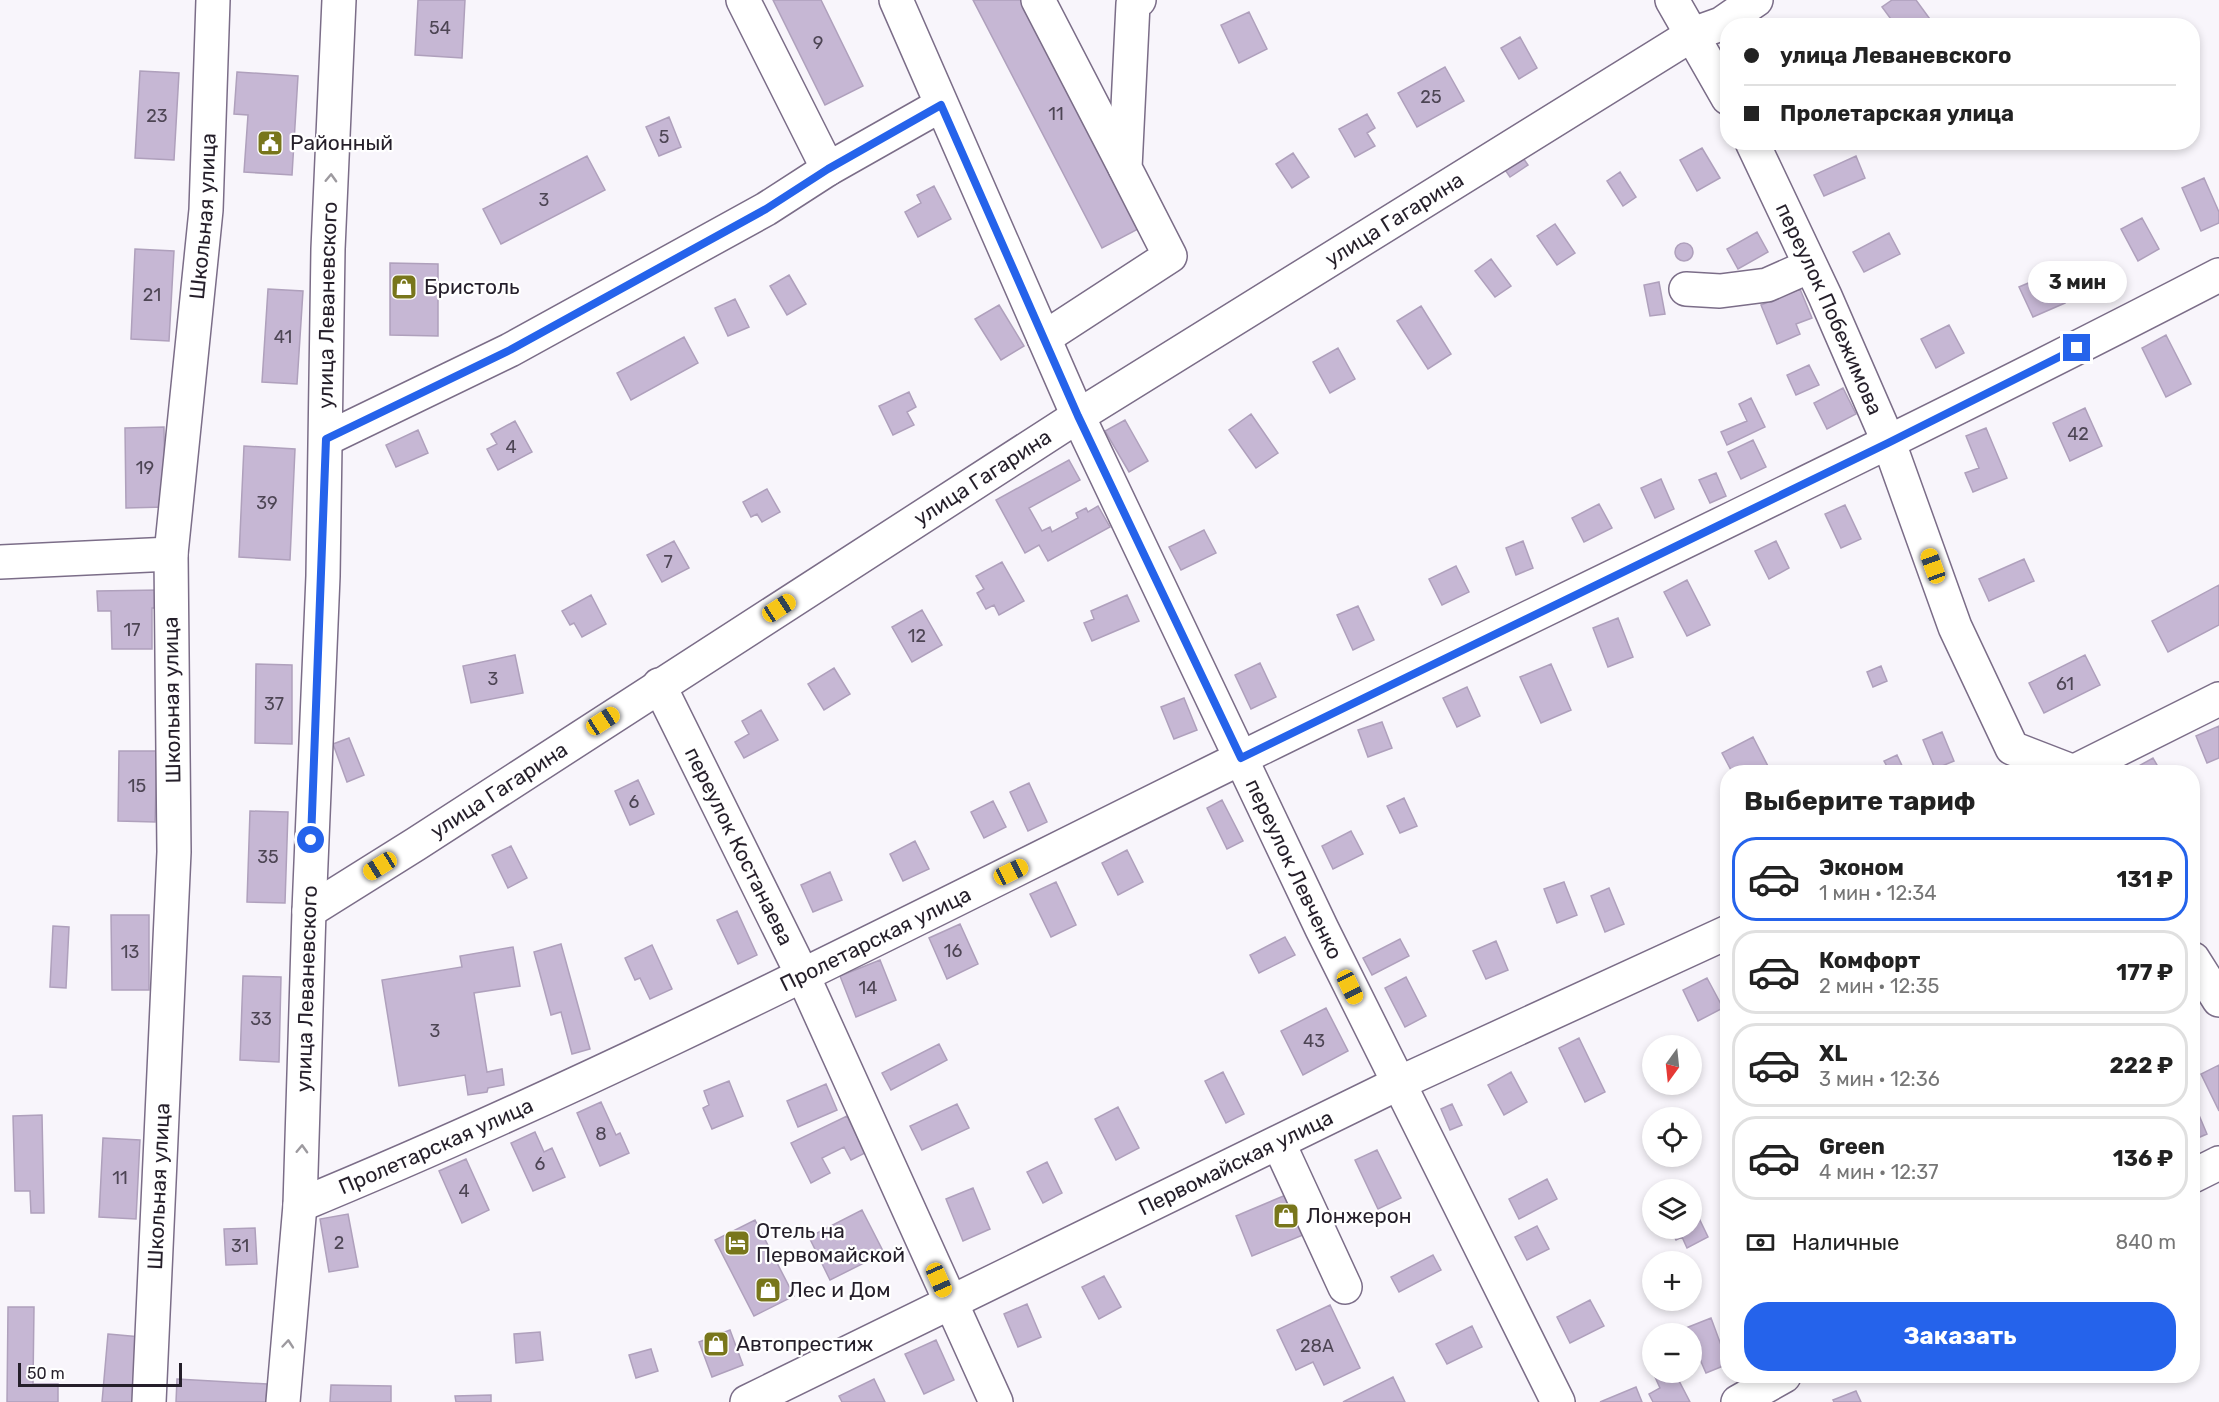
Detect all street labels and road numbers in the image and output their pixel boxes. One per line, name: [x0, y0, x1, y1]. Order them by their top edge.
street label: Школьная улица: [184, 133, 221, 301]
street label: улица Гагарина: [1320, 167, 1468, 271]
street label: переулок Побежимова: [1771, 199, 1888, 419]
street label: улица Леваневского: [313, 201, 342, 409]
street label: улица Гагарина: [909, 424, 1056, 531]
street label: Школьная улица: [158, 616, 185, 784]
street label: улица Гагарина: [425, 736, 572, 843]
street label: переулок Костанаева: [680, 743, 799, 949]
street label: переулок Левченко: [1240, 775, 1348, 963]
street label: Пролетарская улица: [776, 881, 975, 996]
street label: улица Леваневского: [290, 885, 322, 1093]
street label: Пролетарская улица: [335, 1092, 537, 1199]
street label: Школьная улица: [142, 1102, 175, 1270]
street label: Первомайская улица: [1134, 1104, 1337, 1221]

